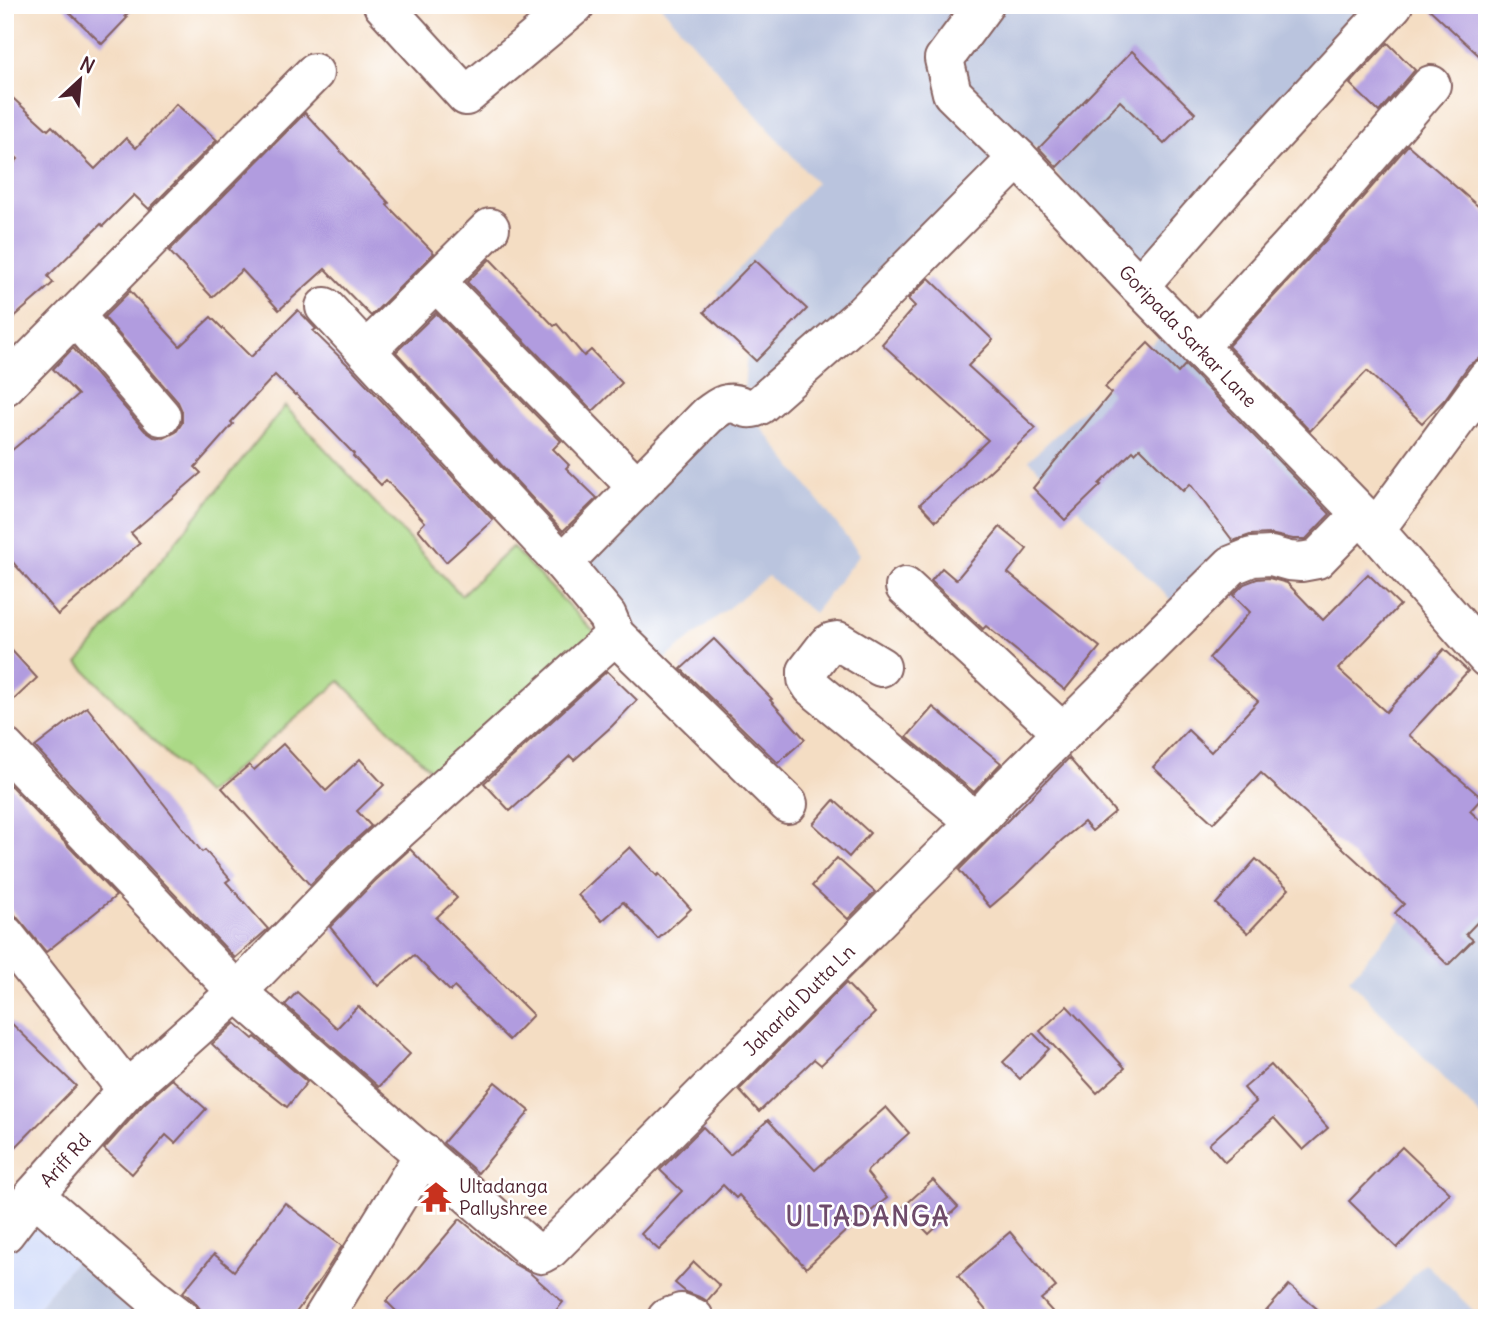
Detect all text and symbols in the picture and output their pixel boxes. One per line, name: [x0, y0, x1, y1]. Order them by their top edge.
north arrow: [46, 46, 116, 116]
text: N: [76, 51, 99, 78]
street label: Goripada Sarkar Lane: [1114, 260, 1262, 412]
street label: Jaharlal Dutta Ln: [738, 939, 860, 1061]
street label: Ariff Rd: [35, 1128, 95, 1192]
place label: Ultadanga Pallyshree: [459, 1174, 548, 1220]
temple icon: Ultadanga Pallyshree: [419, 1180, 453, 1214]
district label: ULTADANGA: [785, 1200, 951, 1233]

